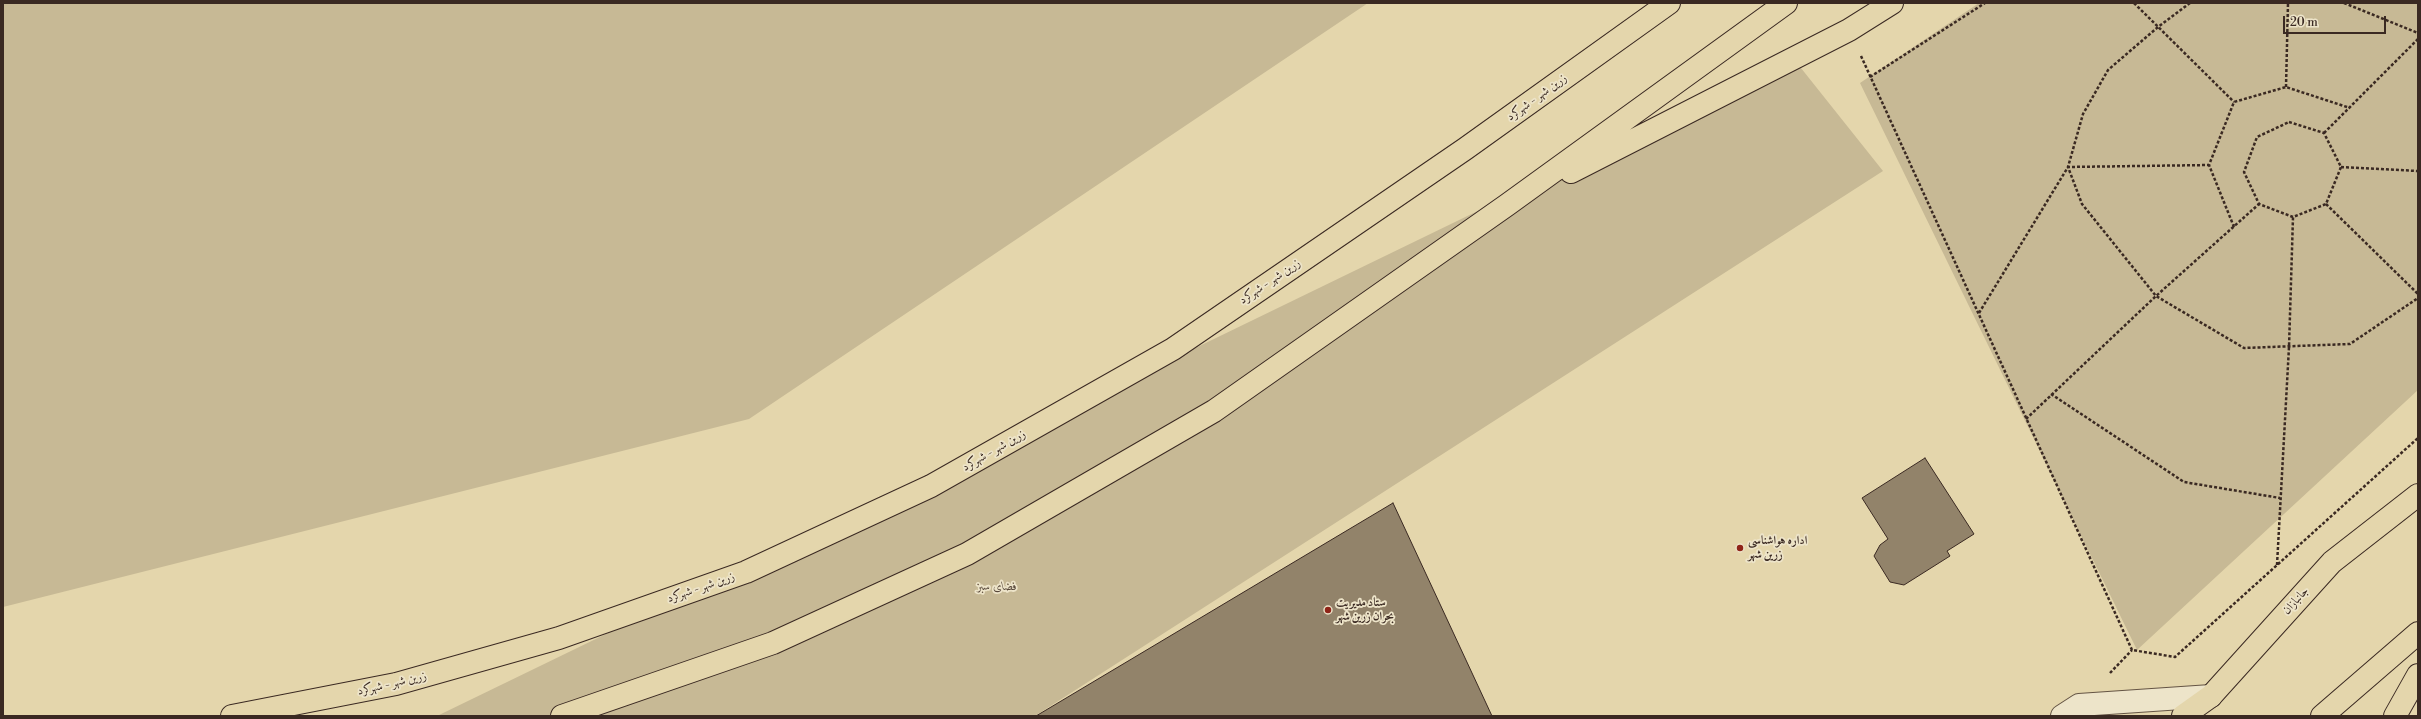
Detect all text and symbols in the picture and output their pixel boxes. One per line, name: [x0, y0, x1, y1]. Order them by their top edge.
scale bar: [2285, 8, 2388, 34]
text: 20 m: [2290, 15, 2318, 30]
street label: زرین شهر - شهرکرد: [1504, 71, 1570, 125]
street label: زرین شهر - شهرکرد: [1237, 256, 1303, 308]
street label: زرین شهر - شهرکرد: [960, 427, 1028, 475]
place label: اداره هواشناسی زرین شهر: [1748, 534, 1807, 562]
marker: اداره هواشناسی زرین شهر: [1735, 543, 1745, 553]
street label: زرین شهر - شهرکرد: [665, 570, 737, 606]
park label: فضای سبز: [977, 580, 1017, 594]
street label: جانبازان: [2280, 584, 2312, 618]
place label: ستاد مدیریت بحران زرین شهر: [1336, 596, 1394, 624]
marker: ستاد مدیریت بحران زرین شهر: [1323, 605, 1333, 615]
street label: زرین شهر - شهرکرد: [356, 669, 428, 699]

